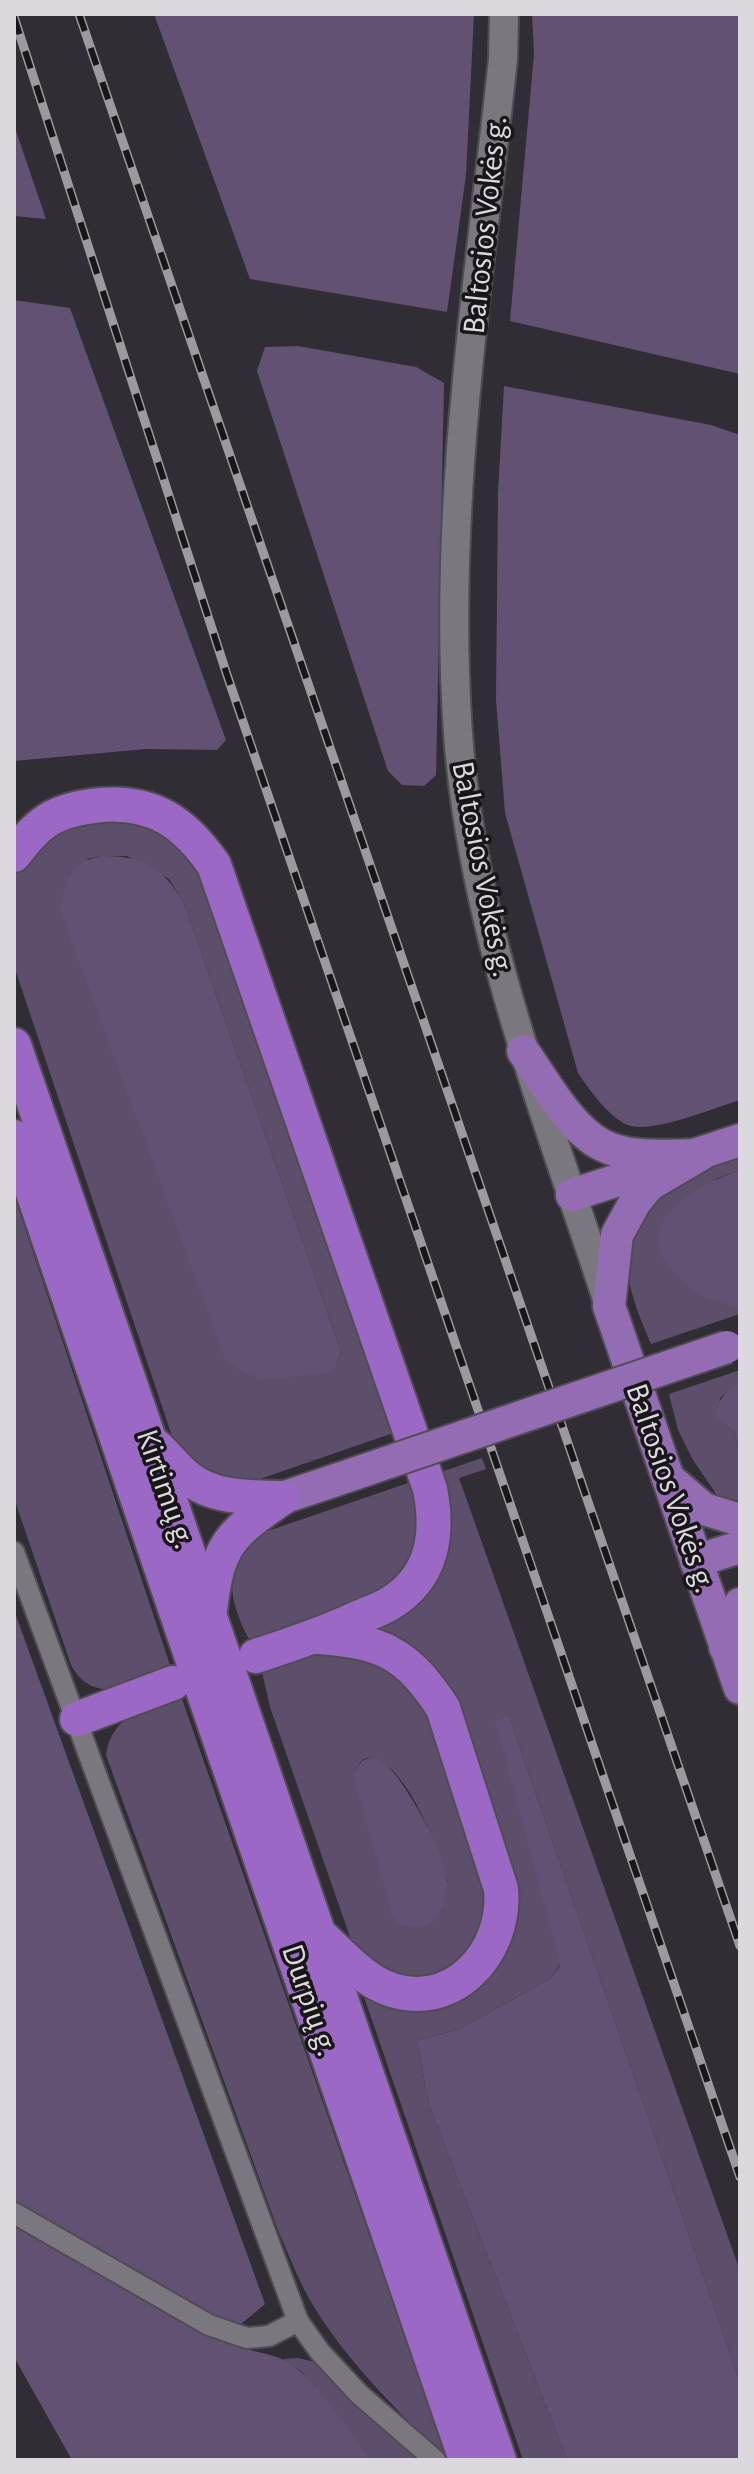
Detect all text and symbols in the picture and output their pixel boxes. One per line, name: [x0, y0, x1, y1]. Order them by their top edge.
street label: Baltosios Vokės g.: [458, 114, 512, 336]
street label: Baltosios Vokės g.: [446, 758, 520, 980]
street label: Baltosios Vokės g.: [620, 1379, 722, 1597]
street label: Kirtimų g.: [130, 1425, 201, 1553]
street label: Durpių g.: [275, 1940, 344, 2060]

